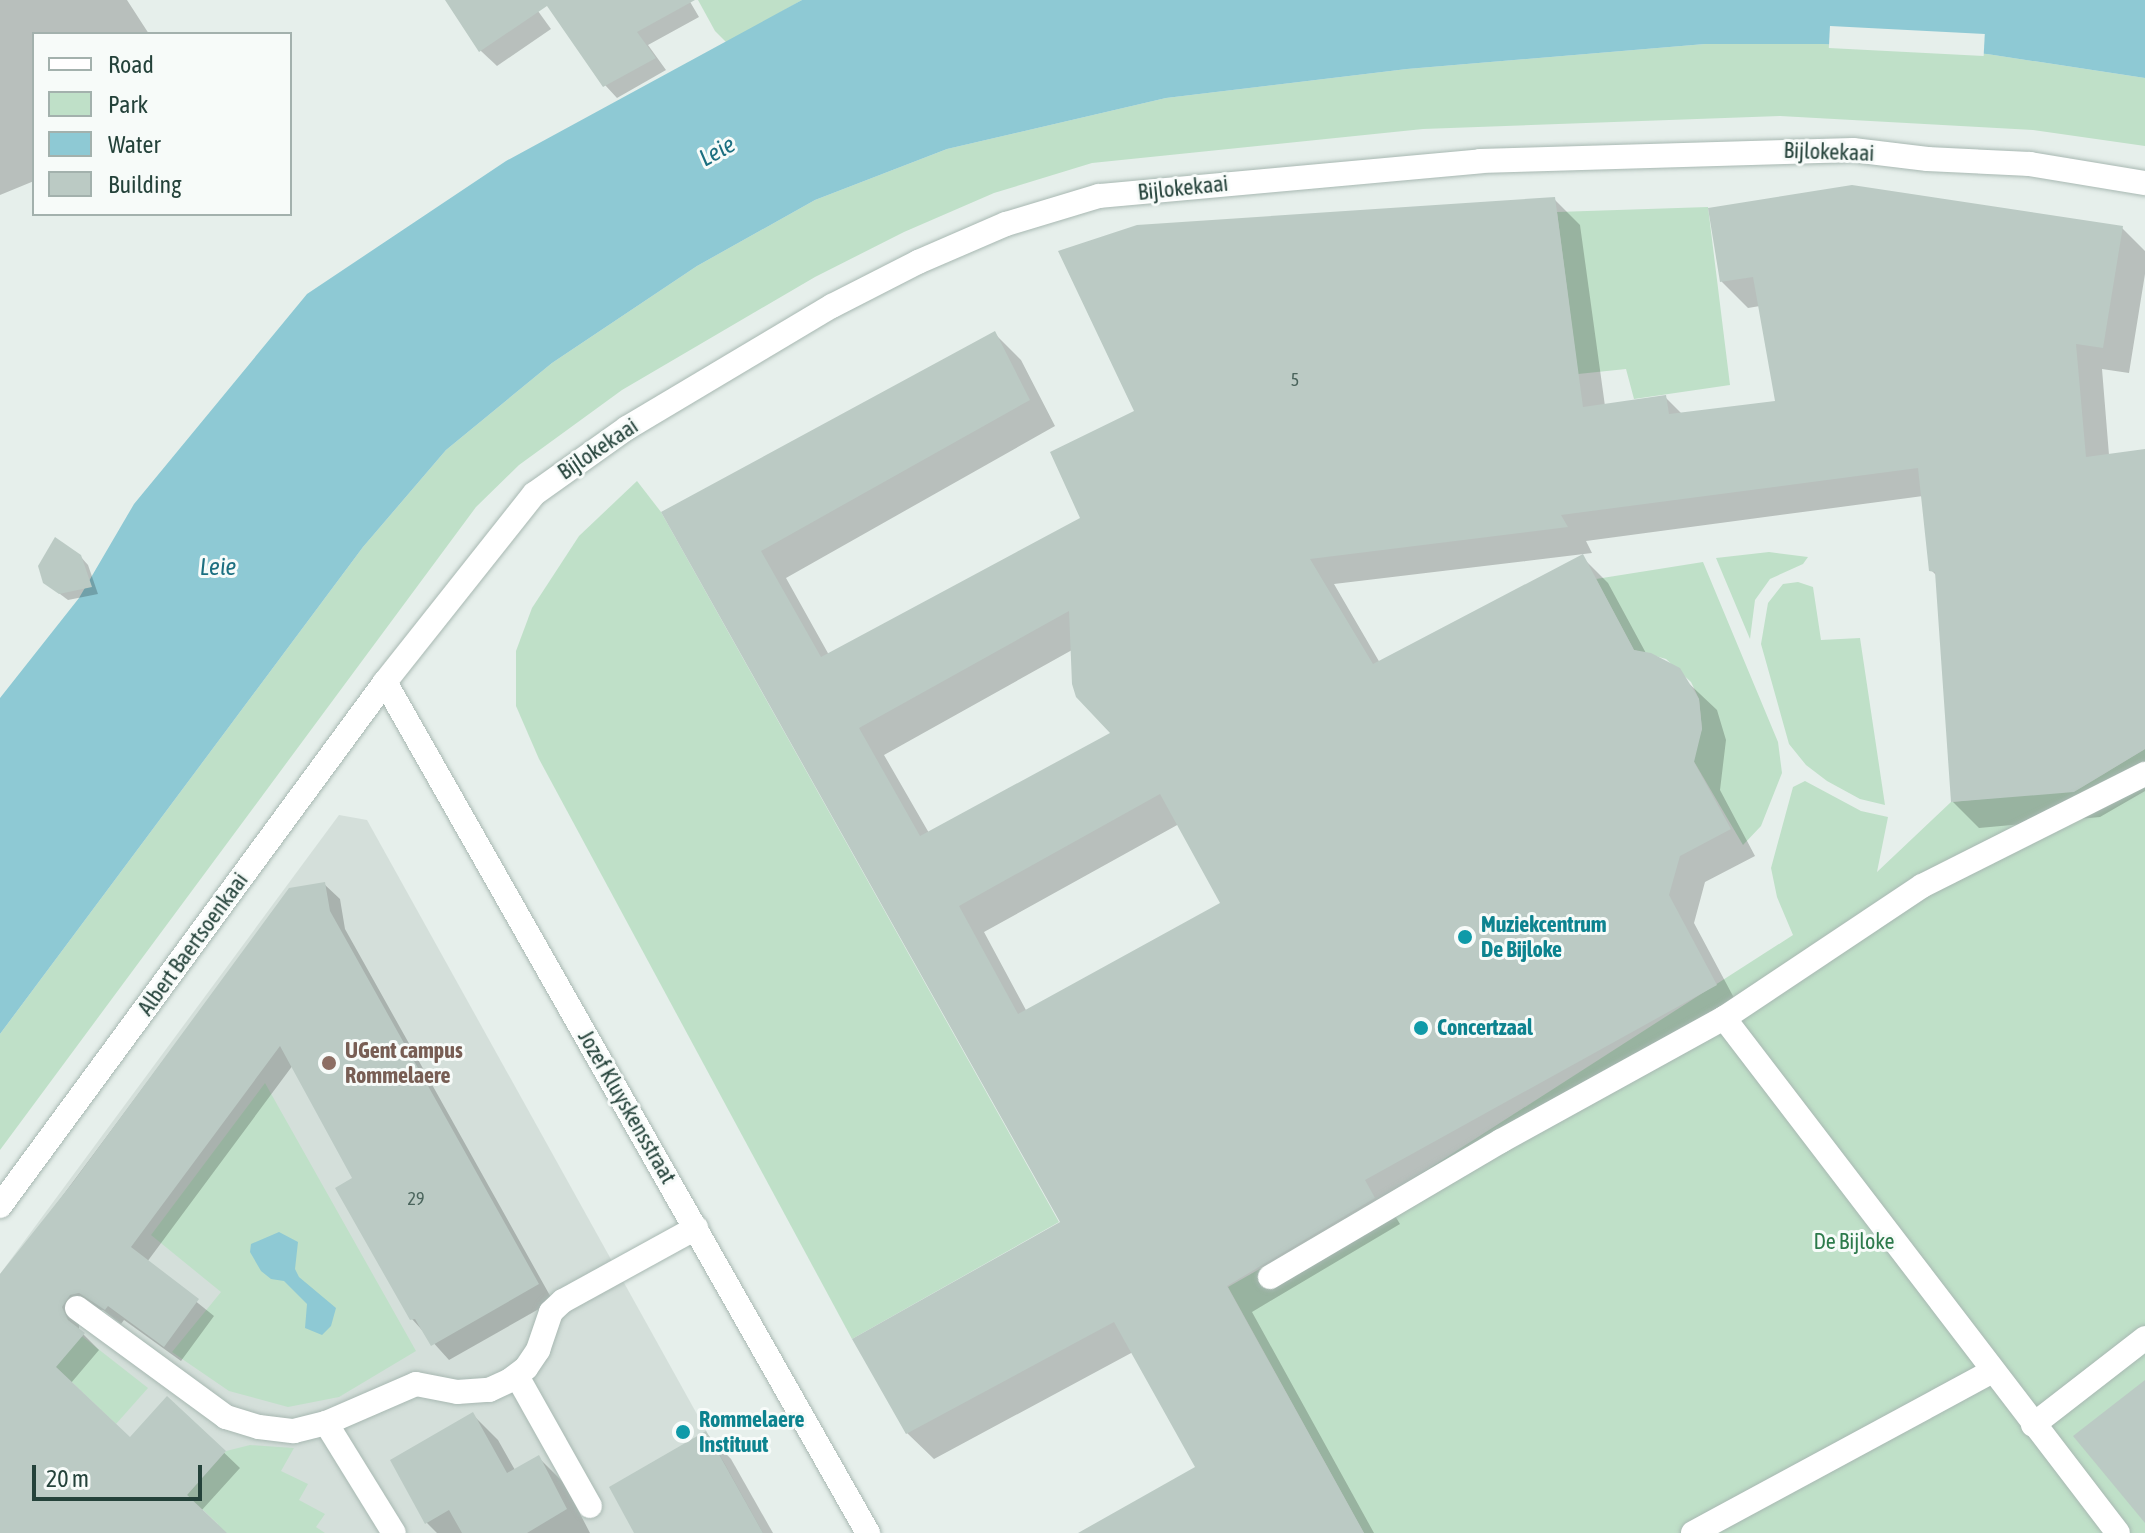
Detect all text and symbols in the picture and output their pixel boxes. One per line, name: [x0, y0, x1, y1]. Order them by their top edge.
legend: [32, 32, 292, 216]
text: Road: [108, 51, 154, 78]
text: Park: [108, 91, 148, 118]
water label: Leie: [694, 130, 740, 172]
text: Water: [108, 131, 161, 158]
street label: Bijlokekaai: [1783, 137, 1875, 167]
street label: Bijlokekaai: [1136, 170, 1230, 206]
text: Building: [108, 171, 181, 198]
house number: 5: [1291, 369, 1299, 391]
street label: Bijlokekaai: [553, 413, 643, 485]
water label: Leie: [200, 553, 236, 581]
street label: Albert Baertsoenkaai: [132, 868, 254, 1020]
place label: Muziekcentrum De Bijloke: [1481, 911, 1607, 962]
marker: Muziekcentrum De Bijloke: [1456, 928, 1474, 946]
place label: Concertzaal: [1437, 1015, 1533, 1041]
marker: Concertzaal: [1412, 1019, 1430, 1037]
street label: Jozef Kluyskensstraat: [572, 1026, 682, 1188]
place label: UGent campus Rommelaere: [345, 1037, 463, 1088]
marker: UGent campus Rommelaere: [320, 1054, 338, 1072]
house number: 29: [408, 1188, 424, 1210]
park label: De Bijloke: [1813, 1229, 1895, 1255]
place label: Rommelaere Instituut: [699, 1406, 805, 1458]
marker: Rommelaere Instituut: [674, 1423, 692, 1441]
scale bar: [36, 1449, 206, 1499]
text: 20 m: [46, 1465, 89, 1492]

